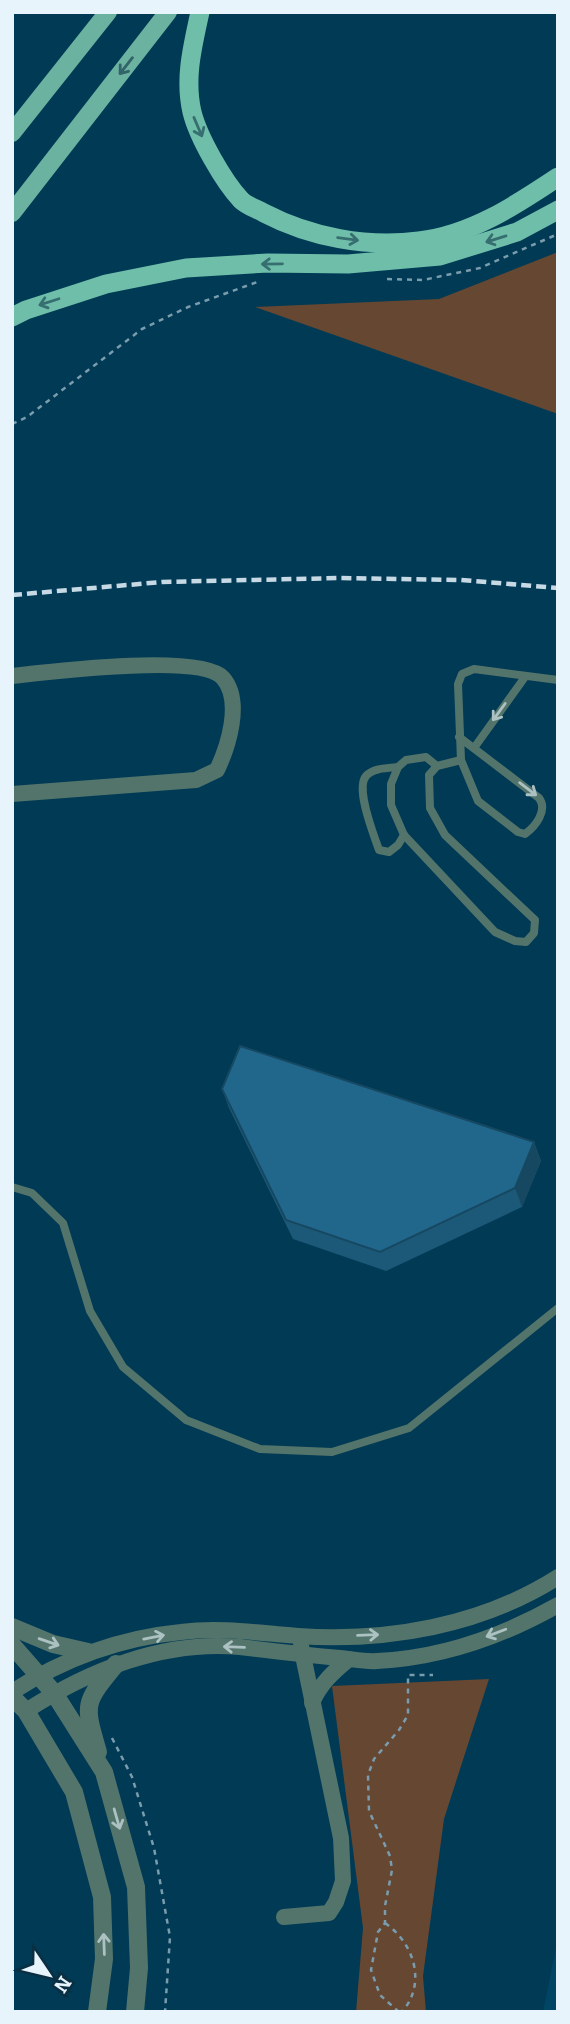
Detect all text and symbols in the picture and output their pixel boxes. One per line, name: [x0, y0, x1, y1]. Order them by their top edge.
one-way arrow: [119, 56, 134, 75]
one-way arrow: [193, 116, 206, 137]
one-way arrow: [336, 233, 359, 246]
one-way arrow: [486, 234, 508, 246]
one-way arrow: [261, 257, 284, 270]
one-way arrow: [38, 297, 60, 310]
one-way arrow: [492, 702, 506, 721]
one-way arrow: [518, 782, 537, 797]
one-way arrow: [485, 1628, 507, 1641]
one-way arrow: [142, 1629, 165, 1643]
one-way arrow: [357, 1629, 380, 1642]
one-way arrow: [38, 1637, 60, 1649]
one-way arrow: [223, 1641, 246, 1654]
one-way arrow: [111, 1807, 124, 1829]
one-way arrow: [97, 1933, 111, 1956]
north arrow: [14, 1940, 84, 2010]
text: N: [49, 1972, 76, 1997]

